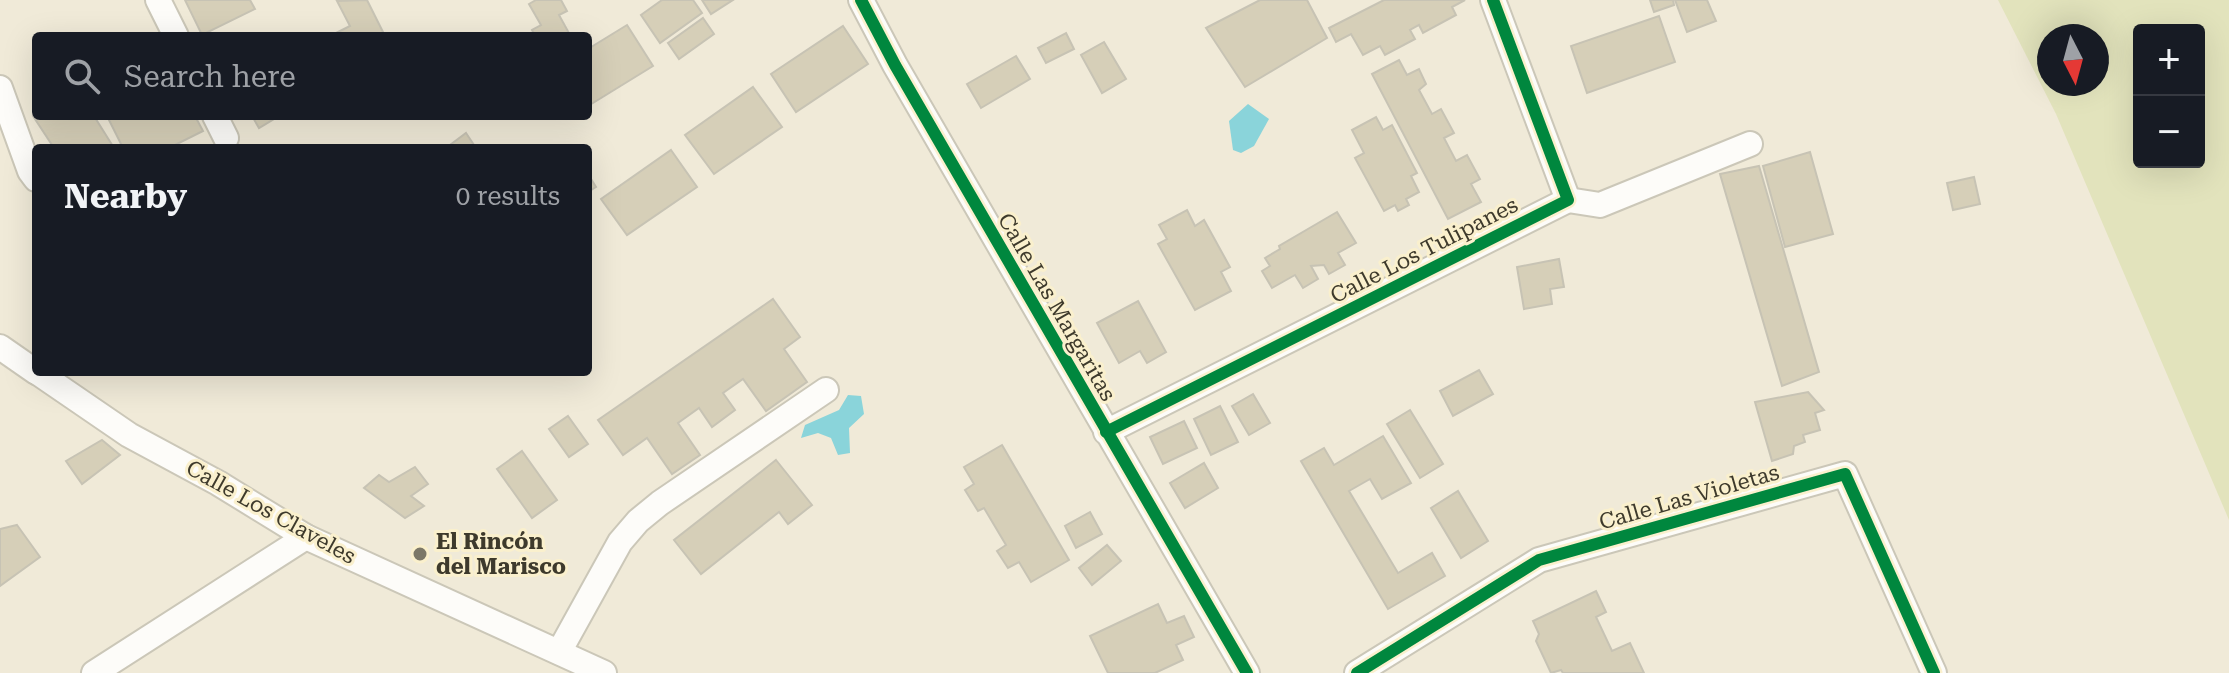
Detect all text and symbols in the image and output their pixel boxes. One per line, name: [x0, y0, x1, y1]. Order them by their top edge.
north arrow: [2037, 24, 2109, 96]
map controls: [2133, 24, 2205, 168]
button: +: [2133, 24, 2205, 96]
search box: [32, 32, 592, 120]
icon: search: [60, 54, 104, 98]
text: Search here: [124, 59, 296, 94]
button: −: [2133, 96, 2205, 168]
text: Nearby: [64, 176, 187, 216]
text: 0 results: [456, 181, 560, 211]
street label: Calle Los Tulipanes: [1326, 192, 1522, 308]
street label: Calle Las Margaritas: [993, 209, 1121, 405]
street label: Calle Los Claveles: [182, 455, 360, 569]
street label: Calle Las Violetas: [1596, 459, 1782, 535]
place label: El Rincón del Marisco: [436, 529, 566, 579]
marker: El Rincón del Marisco: [411, 545, 429, 563]

